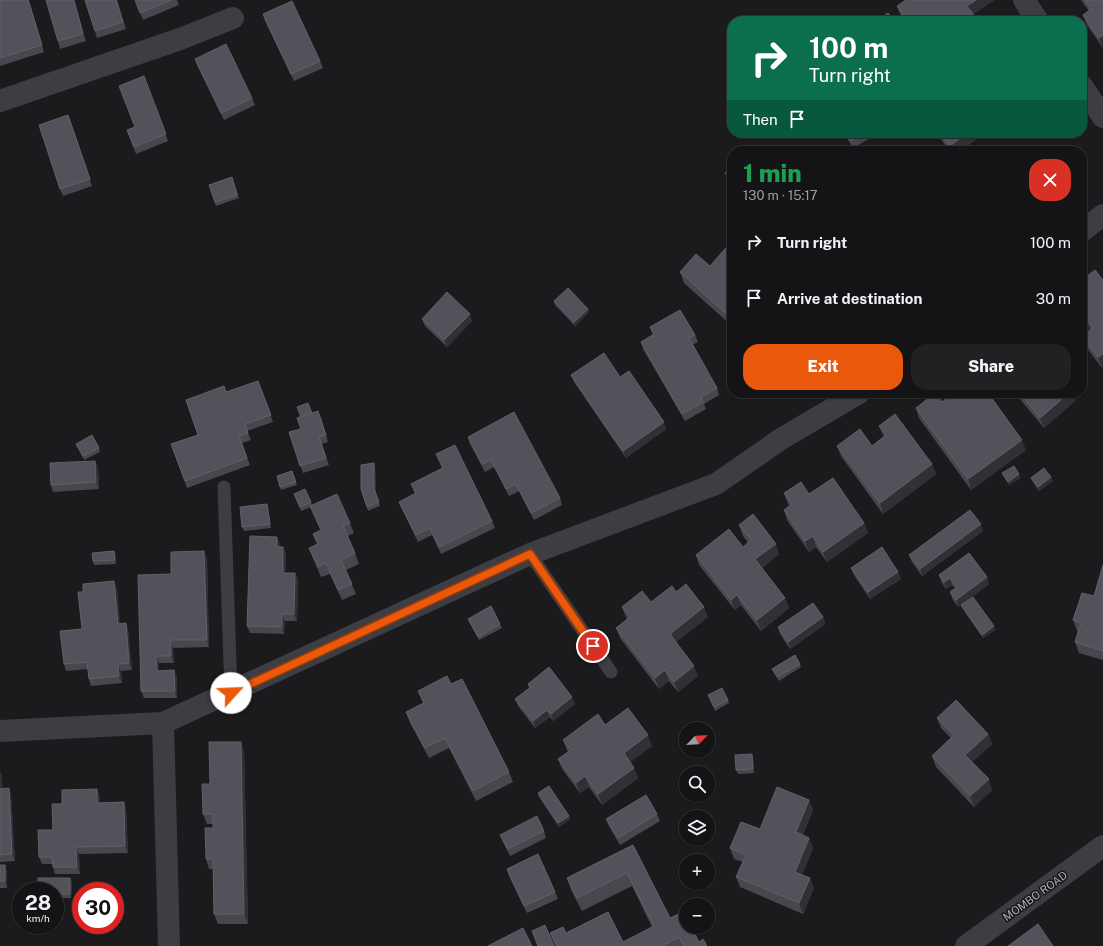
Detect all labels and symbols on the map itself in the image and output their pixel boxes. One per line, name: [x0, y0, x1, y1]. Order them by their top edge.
pin: [576, 629, 610, 663]
position arrow: [210, 672, 252, 714]
north arrow: [679, 722, 715, 758]
street label: MOMBO ROAD: [1001, 869, 1070, 923]
speed limit sign: 30: [72, 882, 124, 934]

